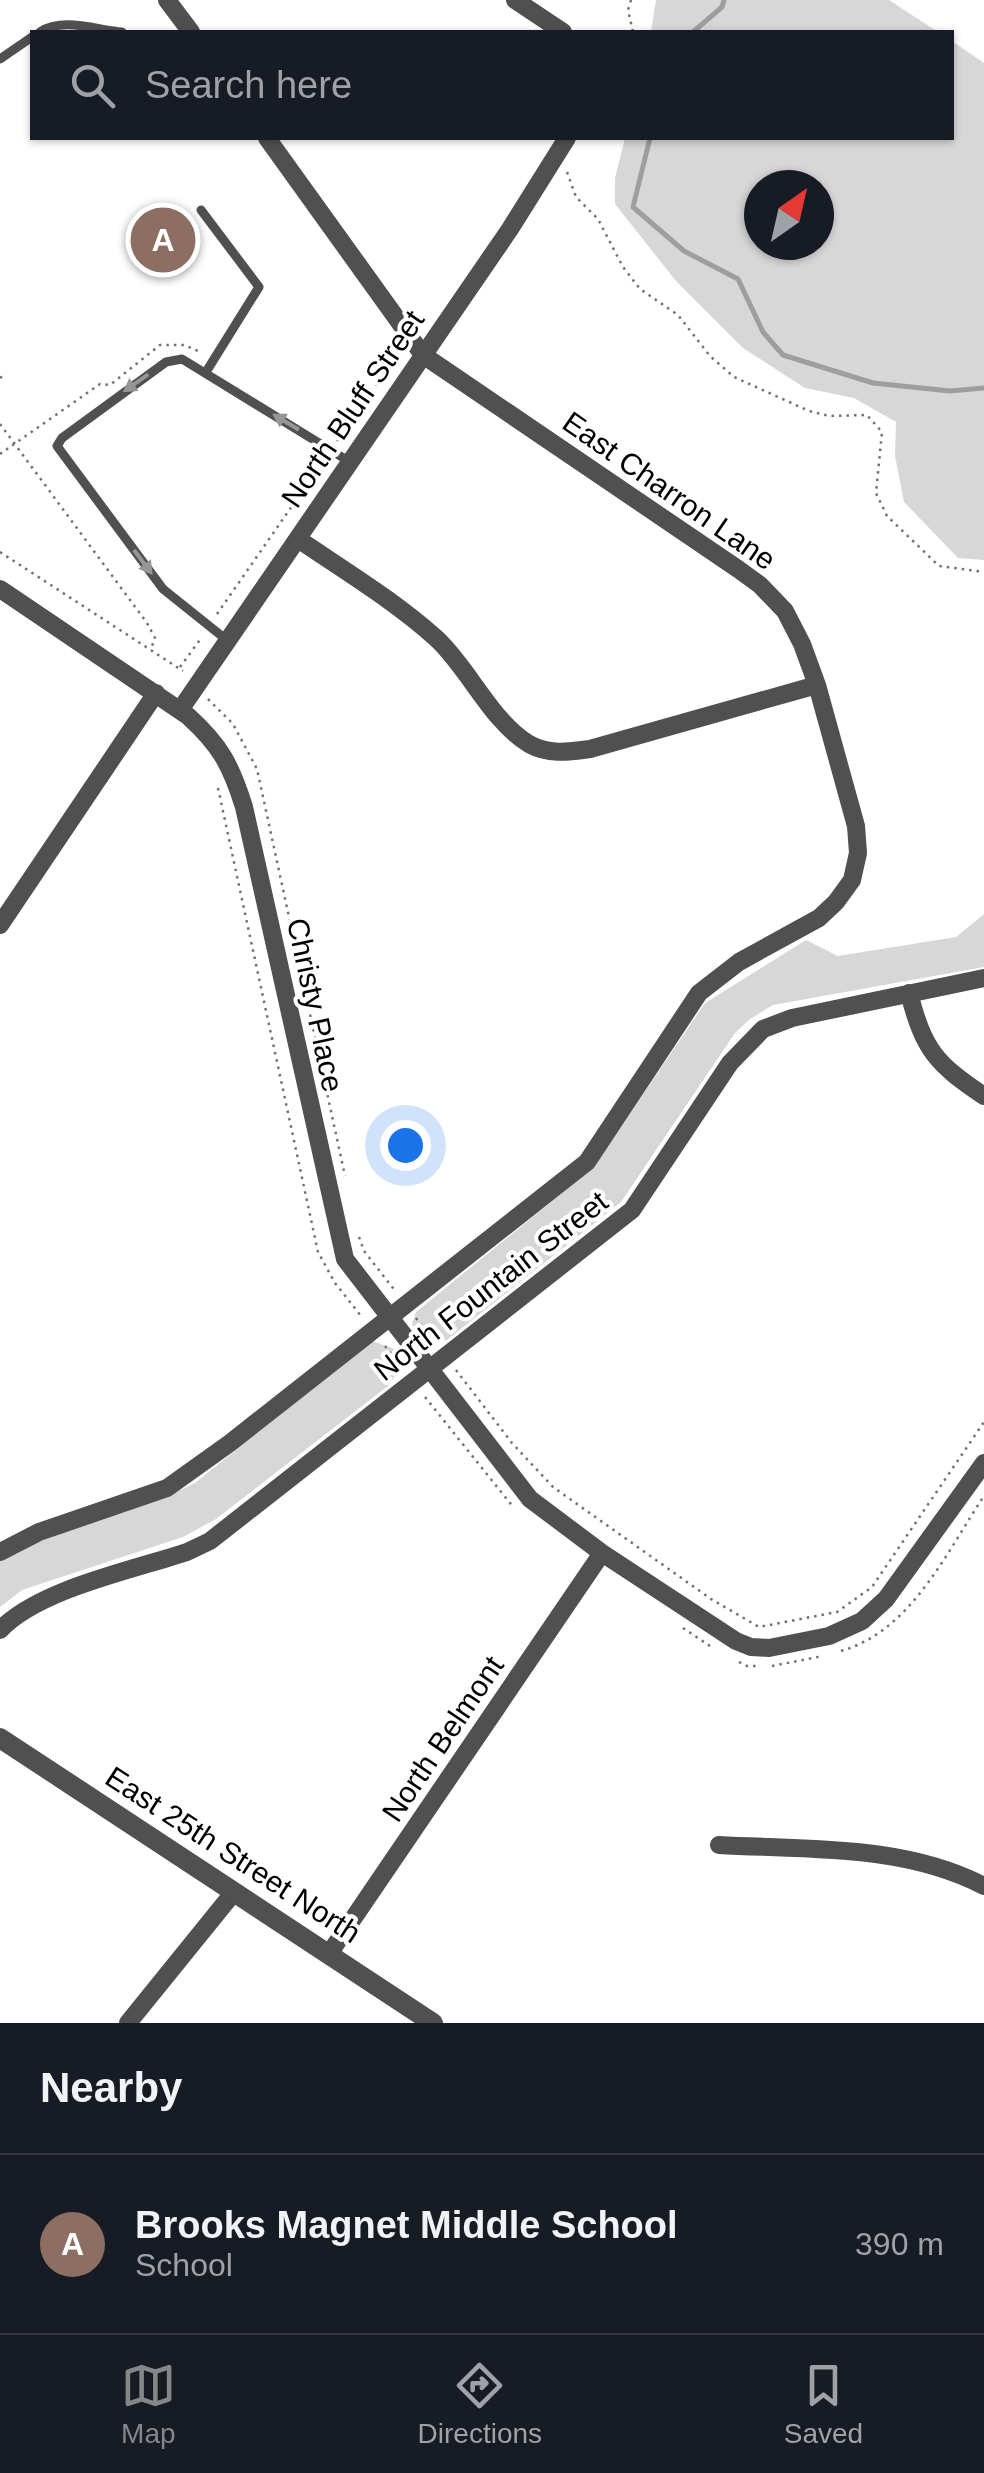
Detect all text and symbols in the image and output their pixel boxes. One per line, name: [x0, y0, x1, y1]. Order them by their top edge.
search box: [30, 30, 954, 140]
icon: search: [65, 58, 120, 113]
text: Search here: [145, 64, 352, 106]
north arrow: [744, 170, 834, 260]
pin: A: [130, 202, 196, 278]
street label: North Bluff Street: [275, 304, 431, 513]
one-way arrow: [123, 373, 150, 392]
street label: East Charron Lane: [557, 405, 782, 576]
one-way arrow: [272, 414, 300, 431]
one-way arrow: [132, 549, 153, 575]
street label: Christy Place: [281, 915, 350, 1095]
your location: [380, 1120, 431, 1171]
street label: North Fountain Street: [368, 1184, 614, 1387]
street label: North Belmont: [375, 1649, 510, 1827]
street label: East 25th Street North: [100, 1760, 367, 1949]
text: Nearby: [40, 2064, 182, 2111]
text: Brooks Magnet Middle School: [135, 2204, 678, 2246]
text: A: [61, 2226, 84, 2262]
text: 390 m: [855, 2226, 944, 2262]
text: School: [135, 2247, 233, 2283]
tab: Map: [121, 2358, 176, 2450]
tab: Directions: [418, 2358, 542, 2450]
tab: Saved: [784, 2358, 863, 2450]

